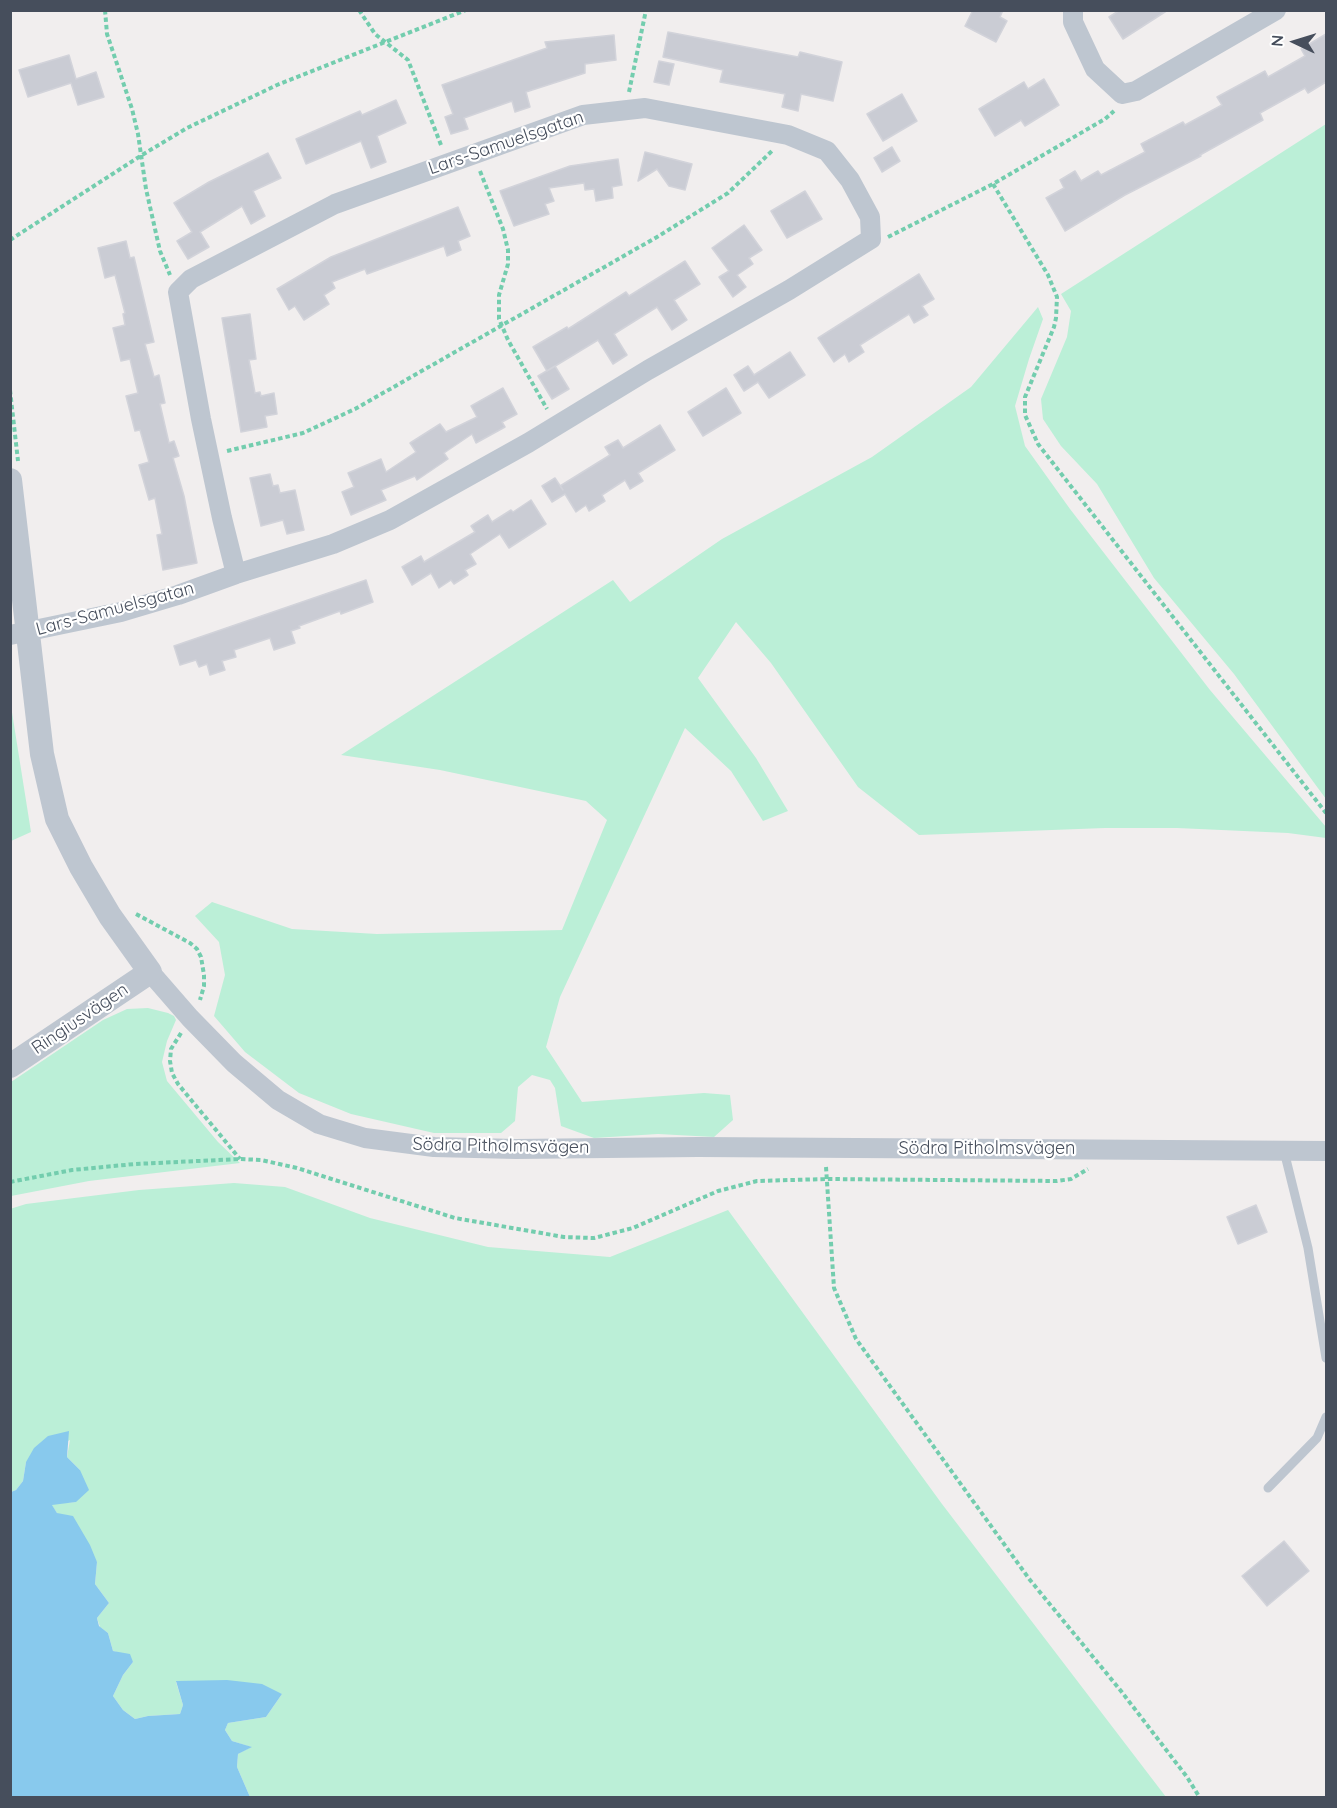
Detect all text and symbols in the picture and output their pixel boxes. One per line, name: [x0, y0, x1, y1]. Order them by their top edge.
north arrow: [1265, 12, 1325, 72]
text: N: [1267, 34, 1287, 47]
street label: Lars-Samuelsgatan: [426, 106, 586, 180]
street label: Lars-Samuelsgatan: [34, 578, 196, 640]
street label: Ringiusvägen: [28, 979, 132, 1059]
street label: Södra Pitholmsvägen: [412, 1134, 590, 1158]
street label: Södra Pitholmsvägen: [898, 1138, 1076, 1160]

